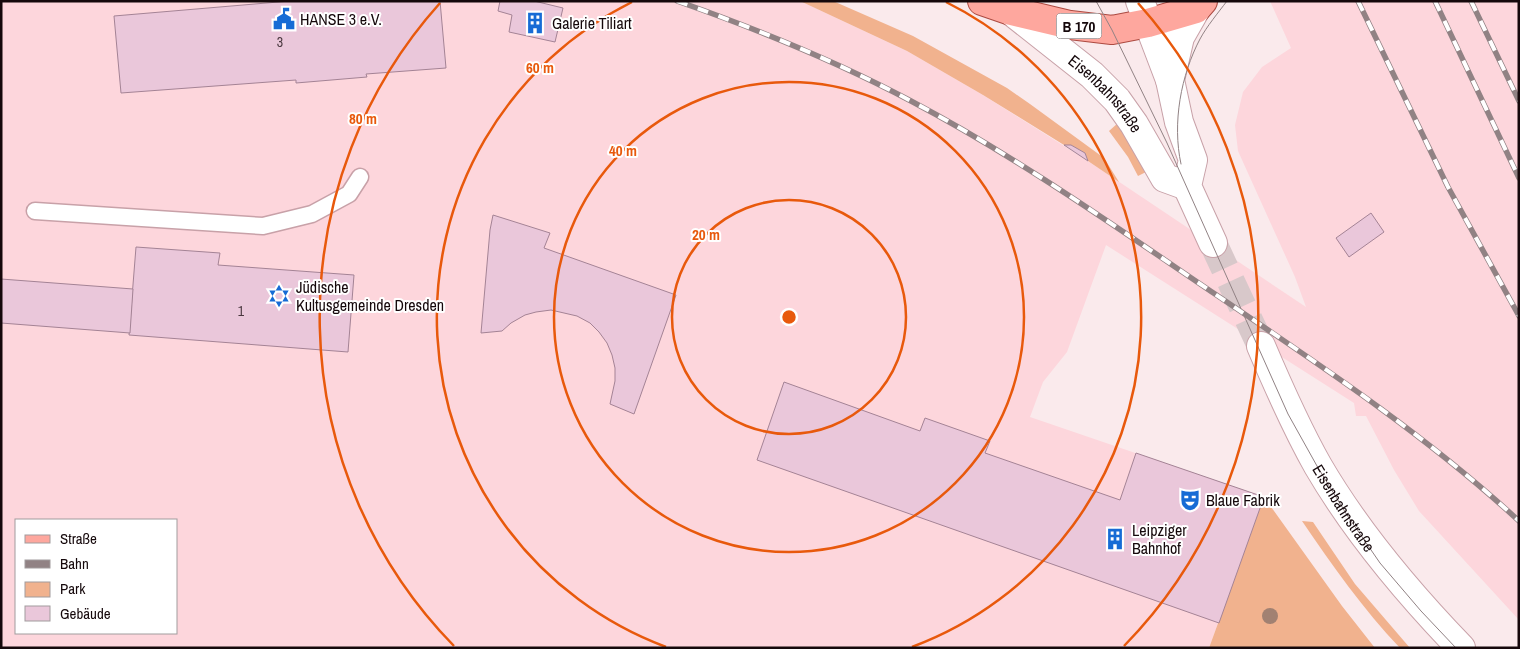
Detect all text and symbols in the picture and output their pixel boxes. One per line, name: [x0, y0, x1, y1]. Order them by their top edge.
public building icon: HANSE 3 e.V.: [271, 6, 297, 32]
place label: HANSE 3 e.V.: [300, 8, 382, 30]
building icon: Galerie Tiliart: [522, 10, 548, 36]
place label: Galerie Tiliart: [552, 12, 632, 34]
road number: B 170: [1056, 14, 1102, 38]
house number: 3: [277, 33, 283, 51]
street label: Eisenbahnstraße: [1064, 49, 1148, 136]
text: 60 m: [526, 57, 554, 78]
text: 80 m: [349, 108, 377, 129]
text: 40 m: [609, 140, 637, 161]
text: 20 m: [692, 224, 720, 245]
place label: Jüdische Kultusgemeinde Dresden: [296, 276, 444, 316]
synagogue icon: Jüdische Kultusgemeinde Dresden: [266, 283, 292, 309]
house number: 1: [238, 302, 245, 320]
centre of rings: [780, 308, 798, 326]
street label: Eisenbahnstraße: [1308, 460, 1380, 556]
theatre icon: Blaue Fabrik: [1177, 487, 1203, 513]
place label: Blaue Fabrik: [1206, 489, 1280, 511]
legend: [15, 519, 178, 634]
place label: Leipziger Bahnhof: [1132, 519, 1187, 559]
building icon: Leipziger Bahnhof: [1102, 526, 1128, 552]
text: Straße: [60, 528, 97, 549]
text: Bahn: [60, 553, 89, 574]
text: Park: [60, 578, 86, 599]
text: Gebäude: [60, 603, 111, 624]

